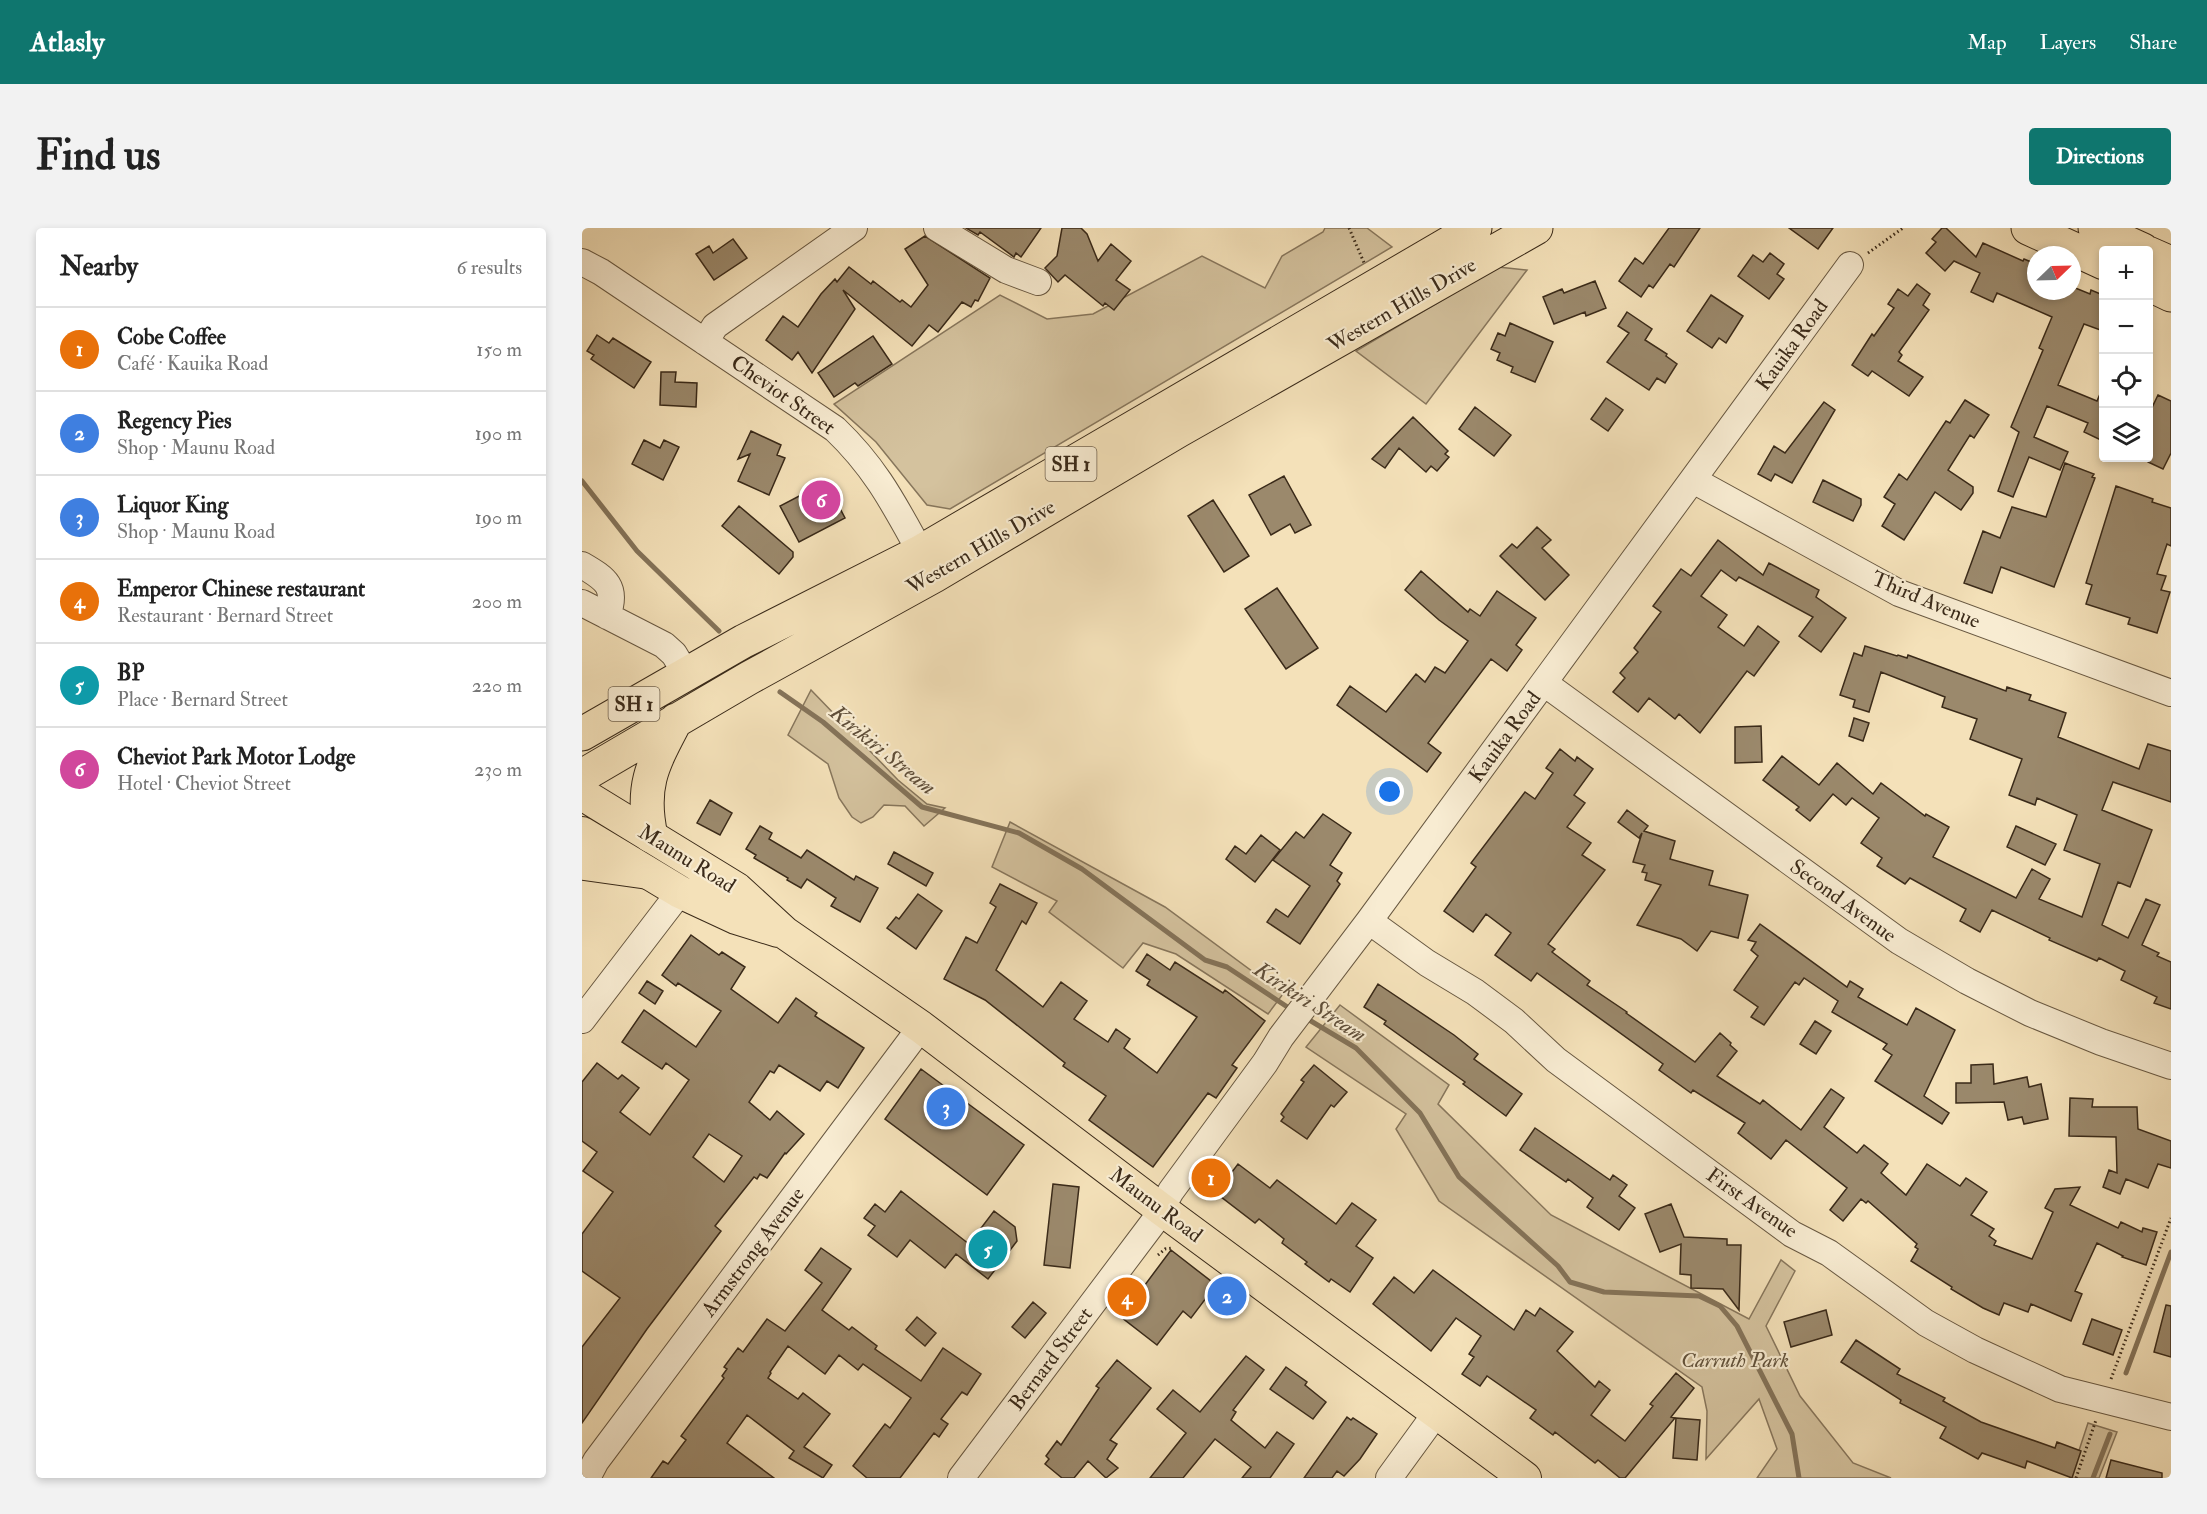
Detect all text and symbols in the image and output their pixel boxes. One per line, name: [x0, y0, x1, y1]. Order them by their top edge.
text: Atlasly: [30, 25, 104, 60]
text: Map: [1967, 29, 2007, 56]
text: Layers: [2040, 29, 2096, 56]
text: Share: [2129, 29, 2177, 56]
button: Directions: [2029, 128, 2171, 185]
text: Find us: [36, 130, 160, 182]
north arrow: [2027, 246, 2081, 300]
map controls: [2099, 246, 2153, 462]
button: +: [2099, 246, 2153, 300]
text: Nearby: [60, 251, 138, 283]
street label: Western Hills Drive: [1322, 251, 1481, 359]
text: 6 results: [456, 255, 522, 280]
street label: Kauika Road: [1750, 293, 1835, 396]
button: −: [2099, 300, 2153, 354]
text: Cobe Coffee: [117, 323, 226, 351]
text: 1: [76, 337, 83, 362]
text: 150 m: [476, 337, 522, 362]
street label: Cheviot Street: [725, 349, 841, 441]
text: Café · Kauika Road: [117, 351, 268, 376]
button: locate: [2099, 354, 2153, 408]
text: Regency Pies: [117, 407, 232, 435]
button: layers: [2099, 408, 2153, 462]
text: 2: [74, 421, 85, 446]
text: 190 m: [475, 421, 522, 446]
text: Shop · Maunu Road: [117, 435, 275, 460]
road number: SH 1: [1046, 447, 1096, 481]
pin: 6: [802, 478, 840, 522]
text: Liquor King: [117, 491, 228, 519]
street label: Western Hills Drive: [901, 493, 1060, 601]
text: 3: [76, 505, 83, 530]
text: 190 m: [475, 505, 522, 530]
text: Shop · Maunu Road: [117, 519, 275, 544]
street label: Third Avenue: [1868, 565, 1985, 635]
text: Emperor Chinese restaurant: [117, 575, 365, 603]
text: 4: [74, 589, 85, 614]
text: 200 m: [472, 589, 522, 614]
text: Restaurant · Bernard Street: [117, 603, 333, 628]
text: BP: [117, 659, 144, 687]
text: 5: [75, 673, 84, 698]
text: 220 m: [472, 673, 522, 698]
street label: Kauika Road: [1463, 685, 1548, 788]
text: Place · Bernard Street: [117, 687, 288, 712]
road number: SH 1: [608, 687, 660, 721]
water label: Kirikiri Stream: [824, 698, 942, 801]
text: Cheviot Park Motor Lodge: [117, 743, 356, 771]
text: 6: [74, 757, 85, 782]
text: 230 m: [474, 757, 522, 782]
text: Hotel · Cheviot Street: [117, 771, 291, 796]
your location: [1375, 777, 1404, 806]
street label: Maunu Road: [633, 819, 741, 900]
street label: Second Avenue: [1784, 853, 1902, 949]
water label: Kirikiri Stream: [1248, 955, 1371, 1049]
pin: 3: [926, 1084, 966, 1130]
pin: 1: [1192, 1156, 1230, 1200]
street label: Maunu Road: [1104, 1161, 1208, 1249]
street label: First Avenue: [1701, 1162, 1803, 1244]
street label: Armstrong Avenue: [695, 1182, 811, 1323]
pin: 5: [968, 1226, 1008, 1272]
pin: 4: [1108, 1274, 1146, 1320]
pin: 2: [1208, 1274, 1246, 1318]
street label: Bernard Street: [1003, 1302, 1099, 1416]
park label: Carruth Park: [1681, 1347, 1789, 1374]

